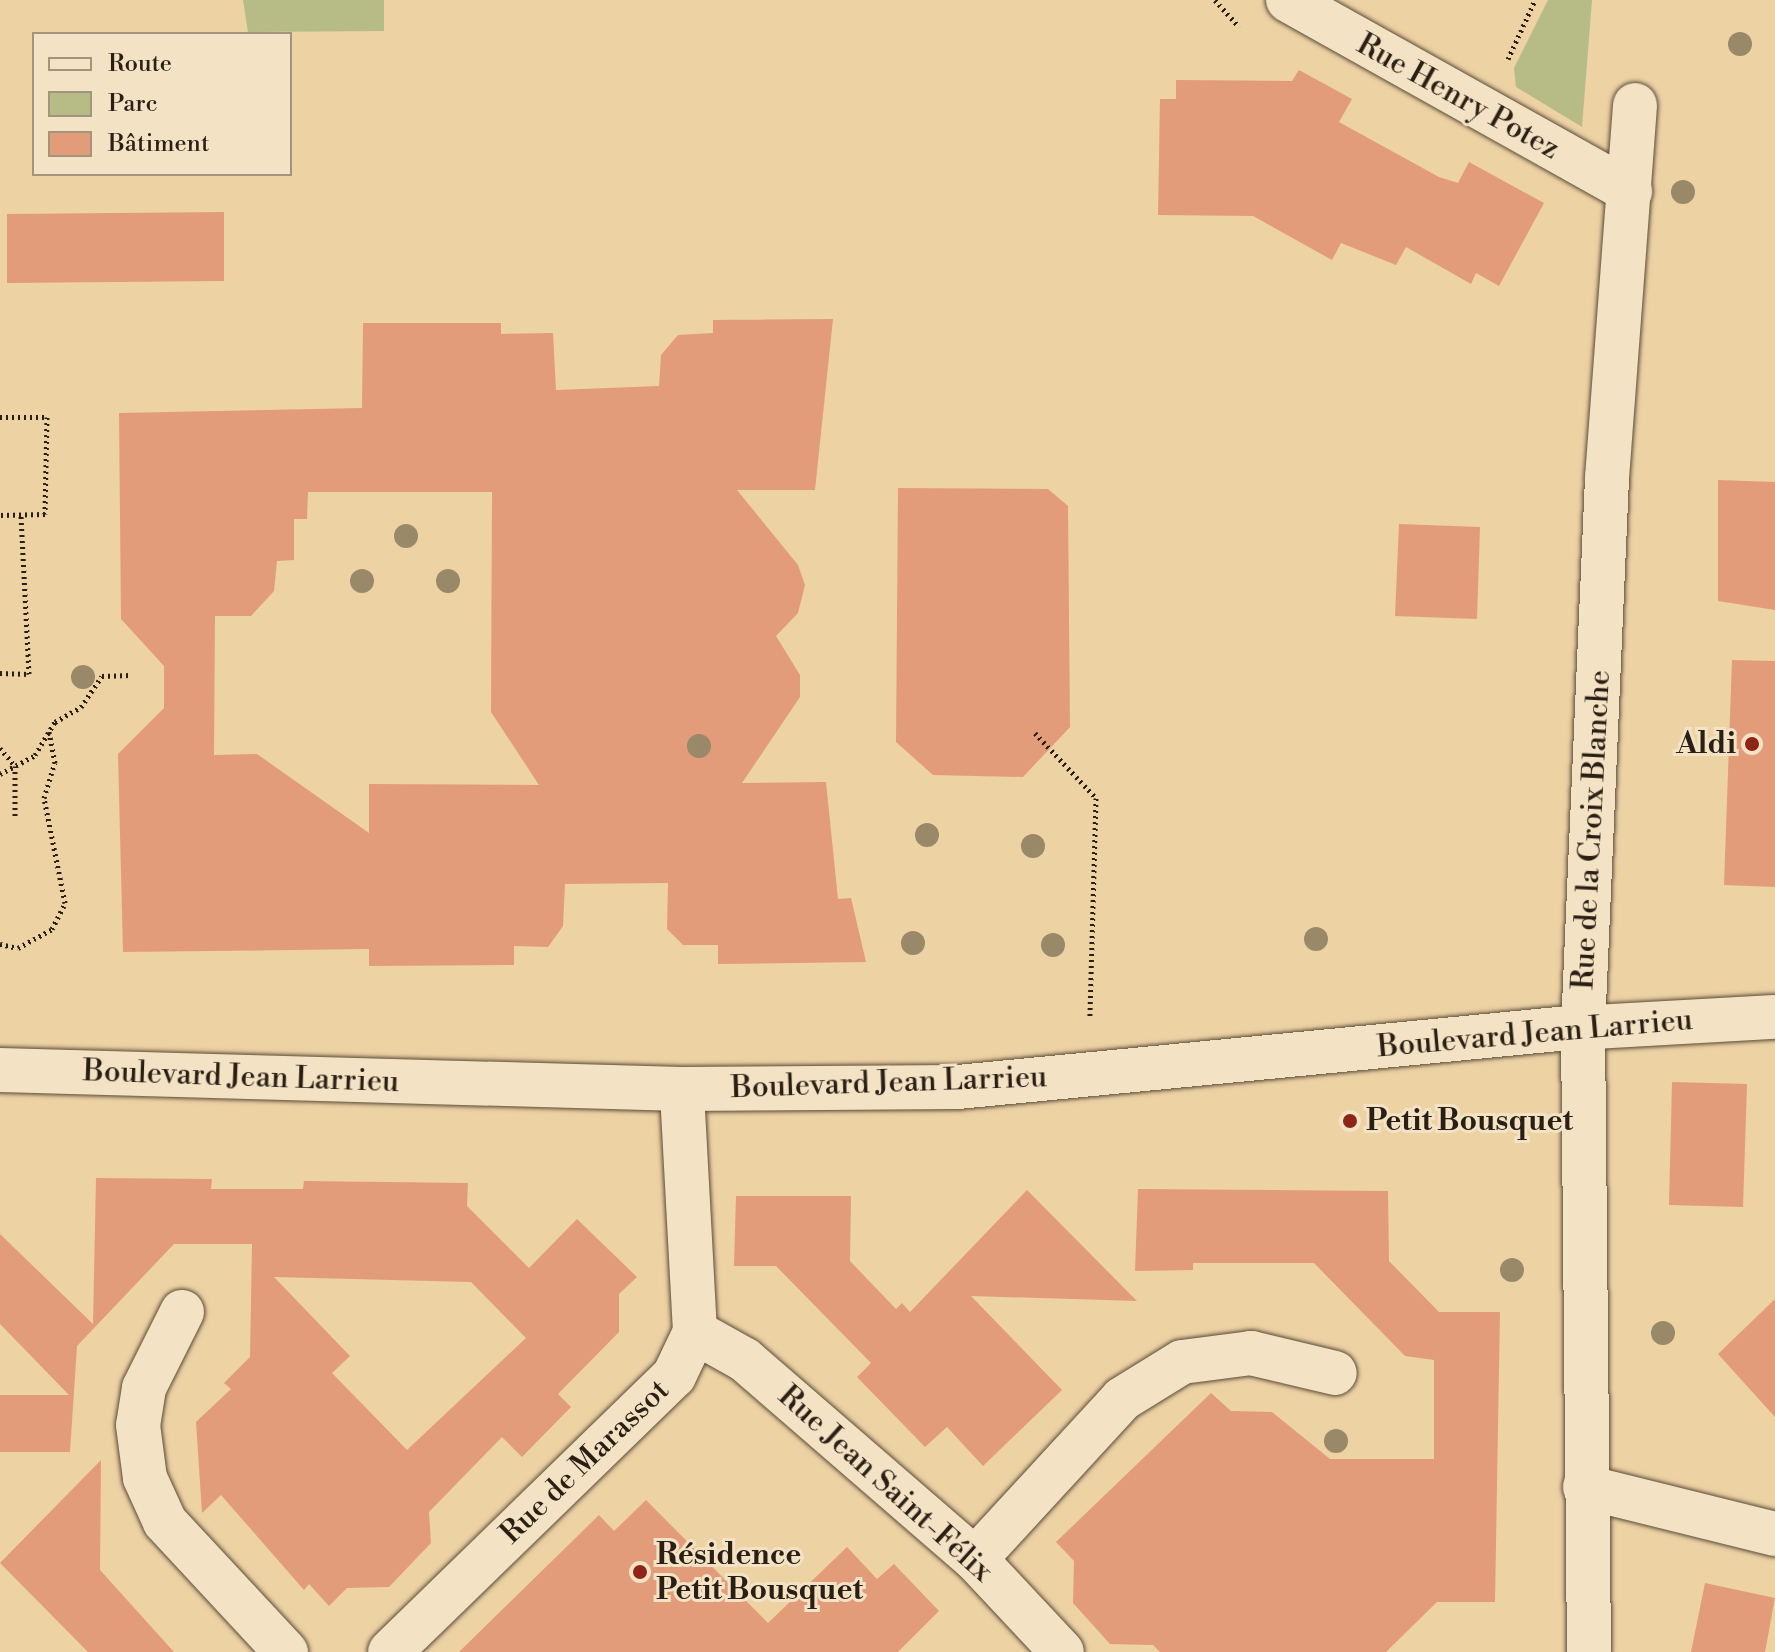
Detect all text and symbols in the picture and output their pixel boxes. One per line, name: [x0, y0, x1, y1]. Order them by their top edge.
street label: Rue Henry Potez: [1350, 26, 1566, 168]
legend: [32, 32, 292, 176]
text: Route: [108, 49, 172, 79]
text: Parc: [108, 89, 158, 119]
text: Bâtiment: [108, 129, 209, 159]
street label: Rue de la Croix Blanche: [1566, 669, 1618, 991]
place label: Aldi: [1676, 726, 1736, 762]
marker: Aldi: [1743, 735, 1761, 753]
street label: Boulevard Jean Larrieu: [1376, 1002, 1694, 1066]
street label: Boulevard Jean Larrieu: [82, 1053, 400, 1101]
street label: Boulevard Jean Larrieu: [730, 1059, 1048, 1107]
place label: Petit Bousquet: [1366, 1103, 1573, 1139]
marker: Petit Bousquet: [1341, 1112, 1359, 1130]
street label: Rue de Marassot: [493, 1372, 677, 1552]
street label: Rue Jean Saint-Félix: [770, 1378, 1000, 1590]
place label: Résidence Petit Bousquet: [656, 1537, 863, 1608]
marker: Résidence Petit Bousquet: [631, 1563, 649, 1581]

